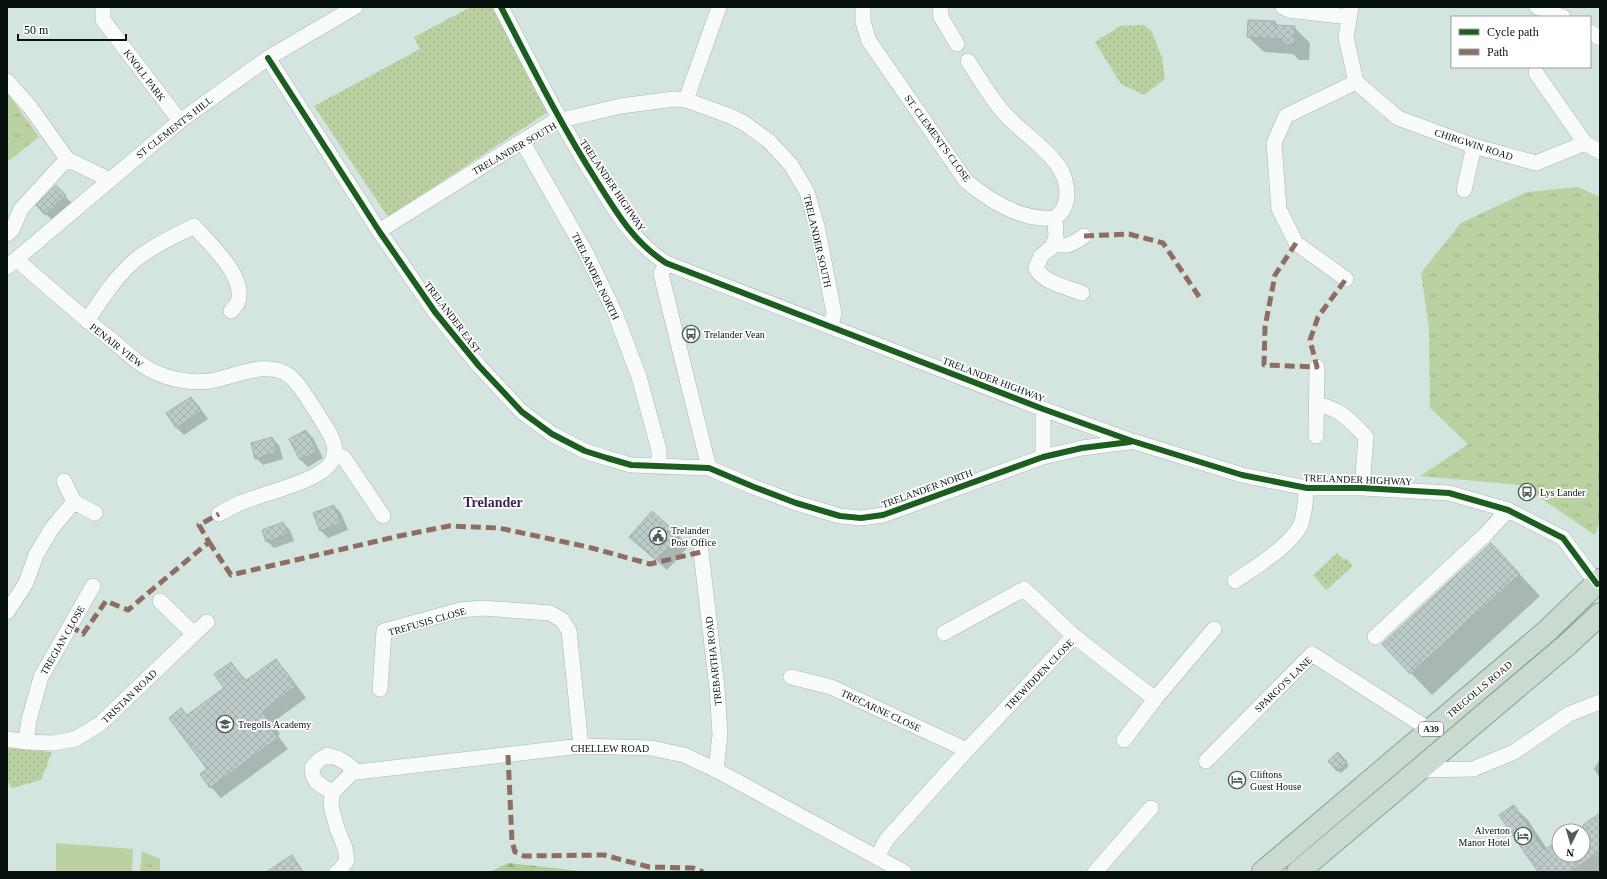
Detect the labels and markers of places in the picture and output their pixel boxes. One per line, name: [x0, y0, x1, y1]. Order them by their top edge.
bus stop icon: Trelander Vean: [681, 324, 701, 344]
place label: Trelander Vean: [704, 329, 765, 340]
bus stop icon: Lys Lander: [1517, 482, 1537, 502]
place label: Lys Lander: [1540, 487, 1586, 498]
place label: Trelander Post Office: [671, 525, 717, 548]
public building icon: Trelander Post Office: [648, 526, 668, 546]
school or university icon: Tregolls Academy: [215, 714, 235, 734]
place label: Tregolls Academy: [238, 719, 311, 730]
place label: Cliftons Guest House: [1250, 769, 1302, 792]
hotel icon: Cliftons Guest House: [1227, 770, 1247, 790]
place label: Alverton Manor Hotel: [1459, 825, 1510, 848]
hotel icon: Alverton Manor Hotel: [1513, 826, 1533, 846]

